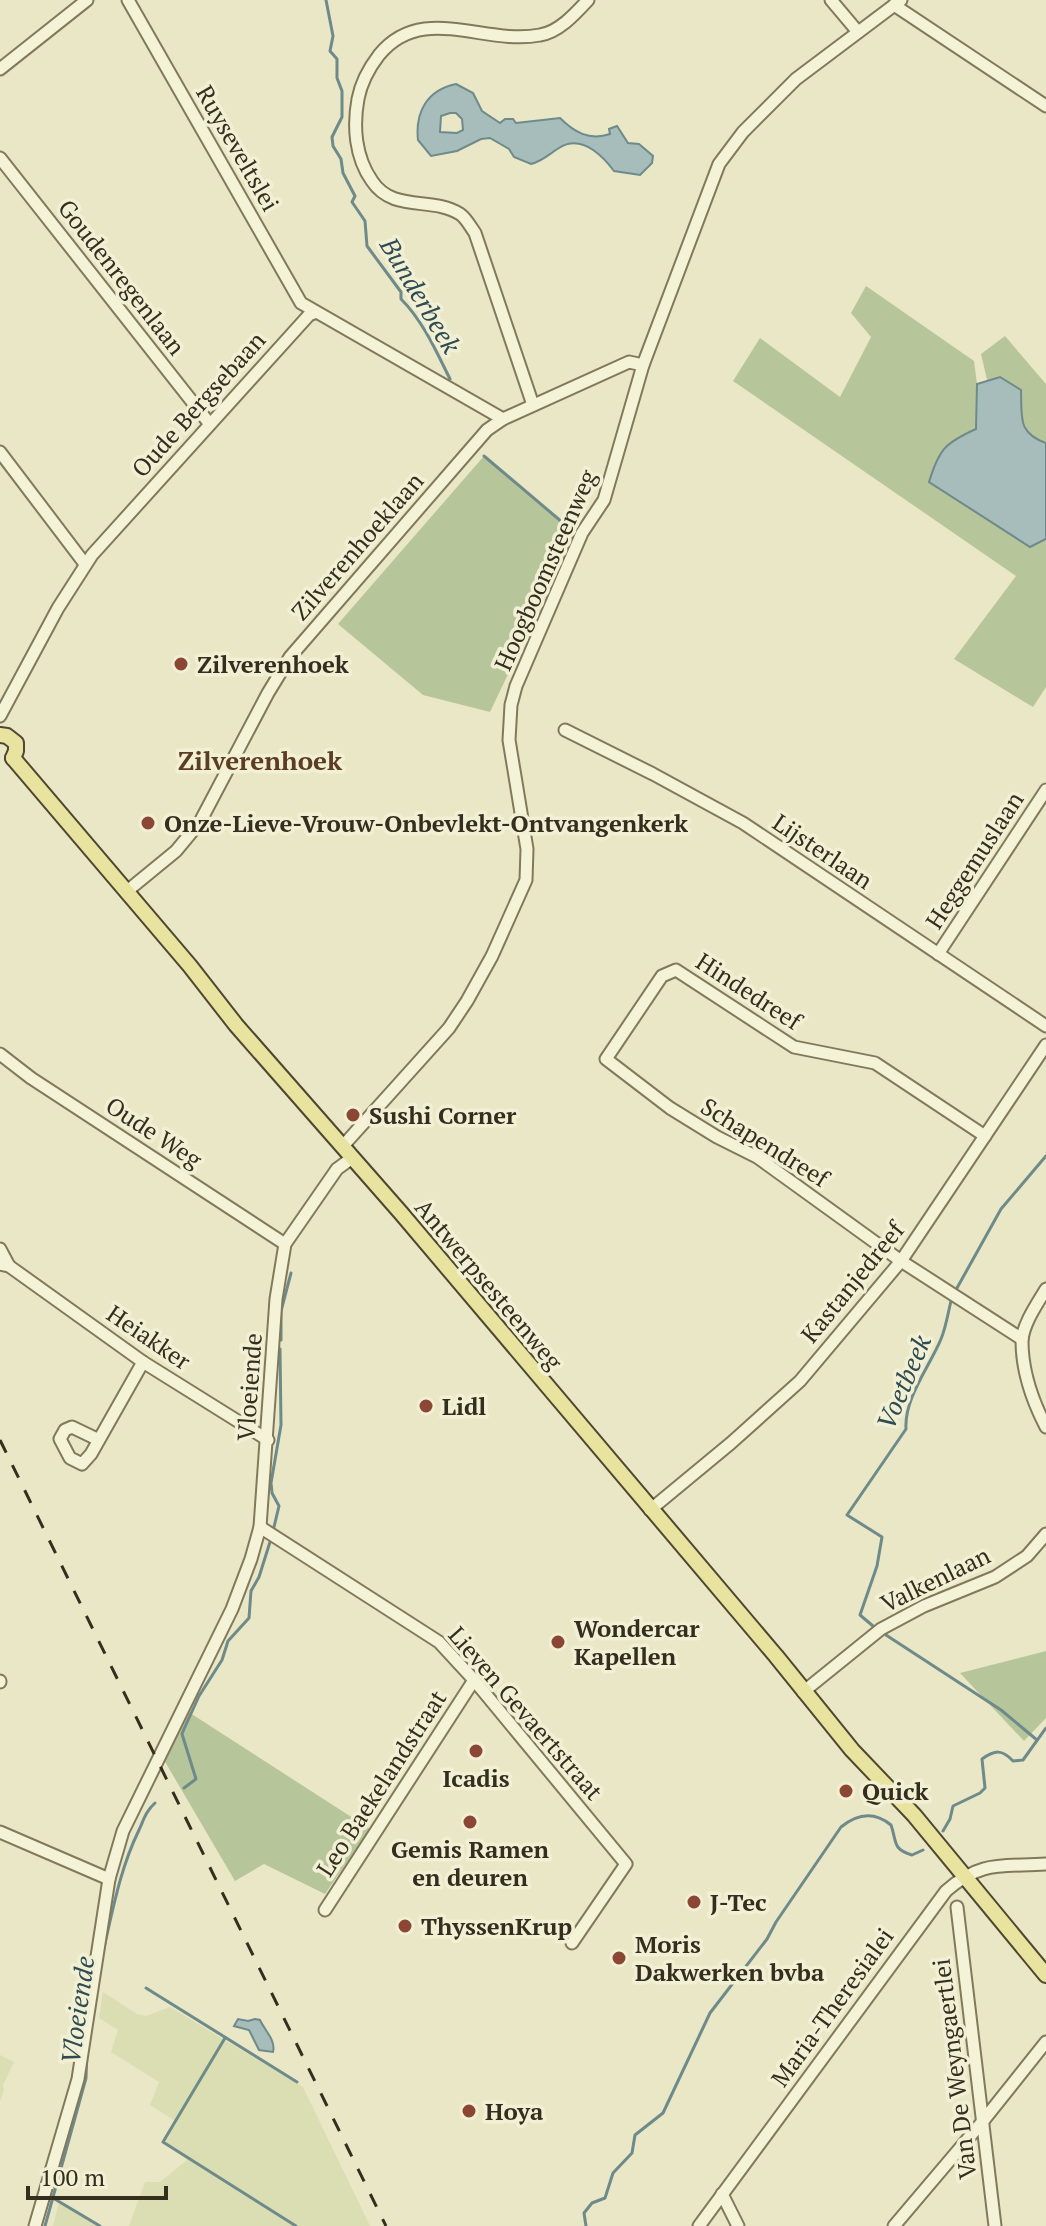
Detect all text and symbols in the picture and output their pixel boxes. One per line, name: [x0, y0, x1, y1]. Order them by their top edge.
street label: Ruyseveltslei: [189, 79, 287, 217]
street label: Goudenregenlaan: [51, 193, 193, 361]
water label: Bunderbeek: [373, 230, 469, 360]
street label: Oude Bergsebaan: [124, 324, 272, 484]
street label: Hoogboomsteenweg: [486, 464, 604, 675]
street label: Zilverenhoeklaan: [284, 465, 430, 627]
place label: Zilverenhoek: [197, 648, 349, 680]
marker: Zilverenhoek: [172, 655, 190, 673]
district label: Zilverenhoek: [178, 743, 343, 777]
street label: Heggemuslaan: [918, 785, 1030, 935]
street label: Lijsterlaan: [767, 806, 879, 896]
place label: Onze-Lieve-Vrouw-Onbevlekt-Ontvangenkerk: [164, 807, 688, 839]
marker: Onze-Lieve-Vrouw-Onbevlekt-Ontvangenkerk: [139, 814, 157, 832]
street label: Hindedreef: [690, 945, 809, 1038]
street label: Oude Weg: [100, 1089, 208, 1175]
street label: Schapendreef: [695, 1090, 837, 1195]
place label: Sushi Corner: [369, 1099, 517, 1131]
marker: Sushi Corner: [344, 1106, 362, 1124]
street label: Antwerpsesteenweg: [408, 1192, 570, 1376]
street label: Kastanjedreef: [793, 1213, 912, 1349]
street label: Heiakker: [101, 1297, 198, 1377]
water label: Voetbeek: [868, 1329, 938, 1435]
street label: Vloeiende: [229, 1332, 269, 1442]
place label: Lidl: [442, 1390, 486, 1422]
marker: Lidl: [417, 1397, 435, 1415]
street label: Valkenlaan: [875, 1539, 995, 1619]
place label: Wondercar Kapellen: [574, 1612, 700, 1672]
street label: Lieven Gevaertstraat: [442, 1619, 610, 1807]
marker: Wondercar Kapellen: [549, 1633, 567, 1651]
street label: Leo Baekelandstraat: [309, 1684, 453, 1882]
marker: Icadis: [467, 1742, 485, 1760]
place label: Icadis: [442, 1762, 510, 1794]
place label: Quick: [862, 1775, 929, 1807]
marker: Quick: [837, 1782, 855, 1800]
marker: Gemis Ramen en deuren: [461, 1813, 479, 1831]
place label: Gemis Ramen en deuren: [391, 1833, 550, 1893]
place label: J-Tec: [710, 1886, 767, 1918]
marker: J-Tec: [685, 1893, 703, 1911]
place label: ThyssenKrup: [421, 1910, 572, 1942]
marker: ThyssenKrup: [396, 1917, 414, 1935]
street label: Maria-Theresialei: [764, 1921, 900, 2093]
place label: Moris Dakwerken bvba: [635, 1928, 825, 1988]
marker: Moris Dakwerken bvba: [610, 1949, 628, 1967]
water label: Vloeiende: [53, 1954, 101, 2066]
street label: Van De Weyngaertlei: [925, 1957, 983, 2181]
place label: Hoya: [485, 2095, 544, 2127]
marker: Hoya: [460, 2102, 478, 2120]
scale bar: [28, 2150, 166, 2200]
text: 100 m: [40, 2161, 105, 2193]

